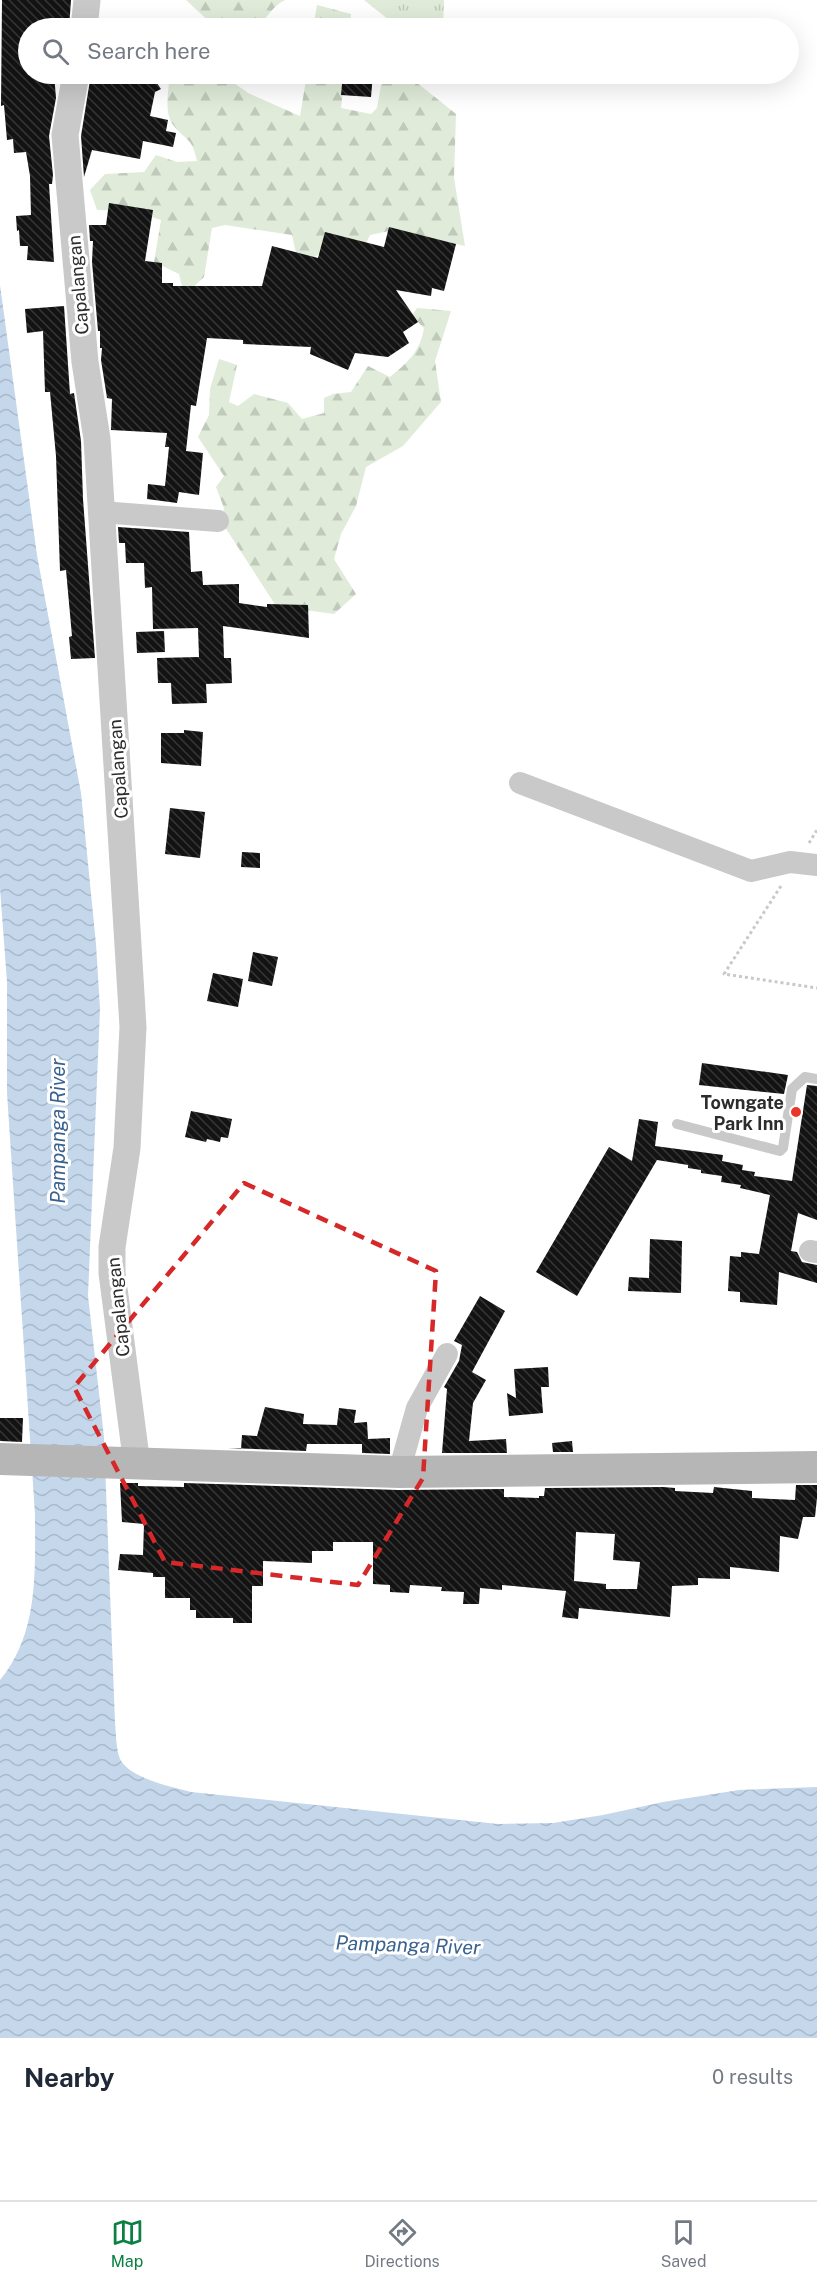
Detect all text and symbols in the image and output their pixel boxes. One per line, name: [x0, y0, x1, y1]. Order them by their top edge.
search box: [18, 18, 799, 84]
icon: search: [39, 35, 72, 68]
text: Search here: [87, 38, 211, 64]
street label: Capalangan: [63, 234, 93, 336]
street label: Capalangan: [104, 719, 132, 819]
water label: Pampanga River: [46, 1058, 70, 1204]
place label: Towngate Park Inn: [701, 1092, 784, 1134]
marker: Towngate Park Inn: [789, 1105, 803, 1119]
street label: Capalangan: [102, 1256, 134, 1358]
water label: Pampanga River: [335, 1930, 481, 1960]
text: Nearby: [24, 2062, 114, 2093]
text: 0 results: [712, 2065, 793, 2089]
tab: Map: [111, 2216, 144, 2271]
tab: Directions: [365, 2216, 440, 2271]
tab: Saved: [661, 2216, 706, 2271]

